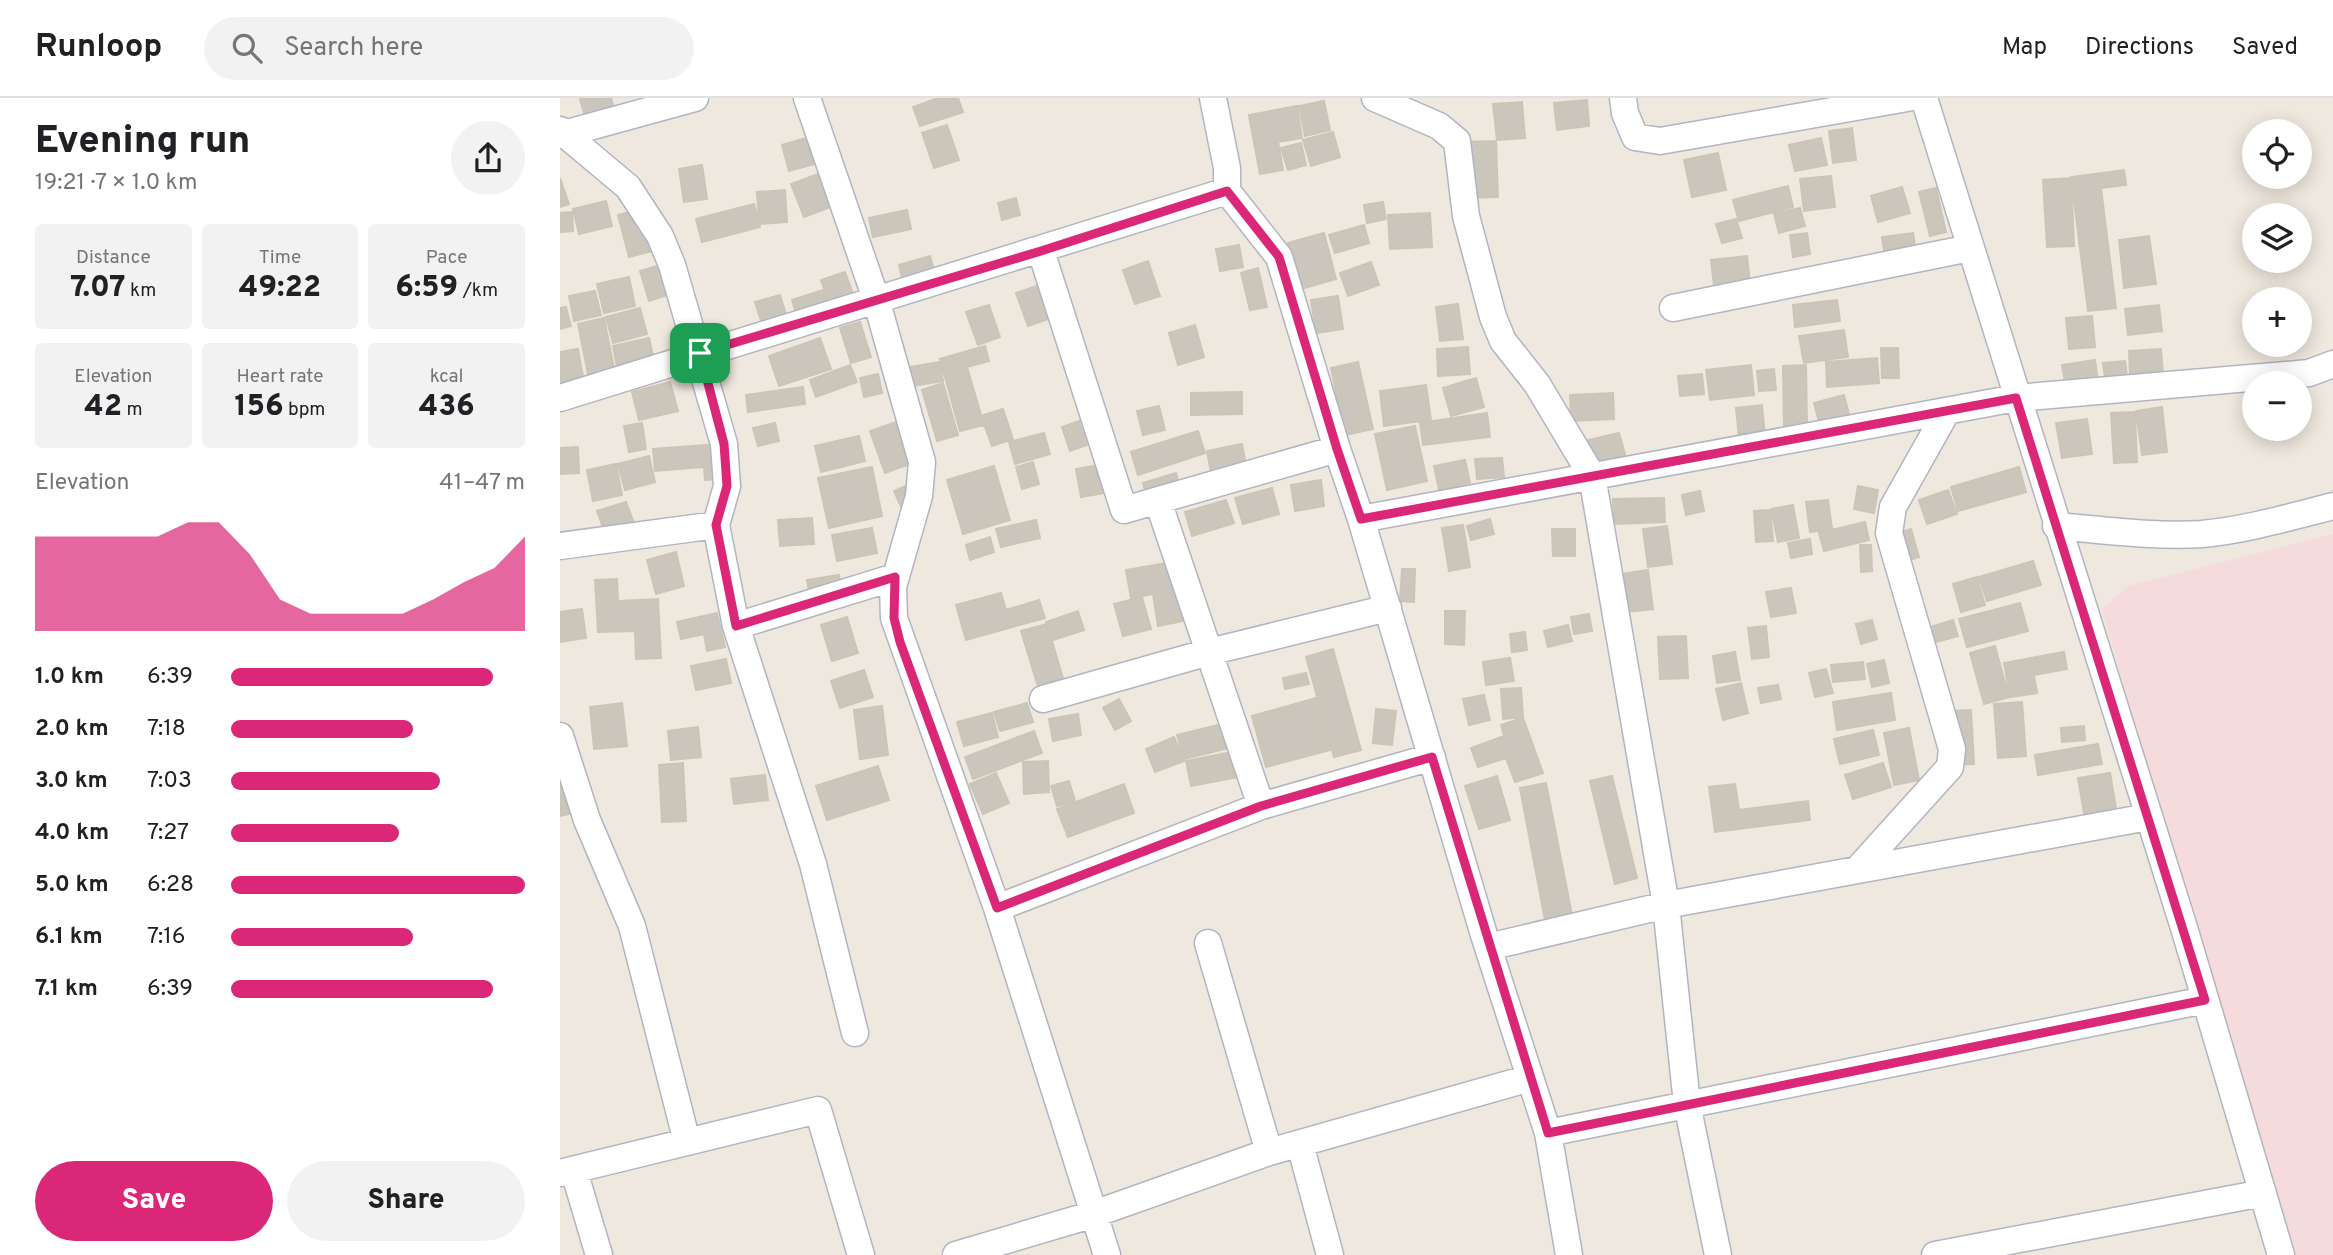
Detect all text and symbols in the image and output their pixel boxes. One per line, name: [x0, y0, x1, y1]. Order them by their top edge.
search box: [204, 17, 694, 80]
text: Runloop: [35, 27, 162, 69]
icon: search: [228, 29, 266, 67]
text: Search here: [284, 32, 423, 65]
text: Map: [2002, 33, 2047, 63]
text: Directions: [2085, 33, 2194, 63]
text: Saved: [2232, 33, 2298, 63]
text: Evening run: [35, 118, 250, 167]
map controls: [2242, 119, 2312, 441]
button: locate: [2242, 119, 2312, 189]
button: share: [451, 121, 525, 195]
text: 19:21 · 7 × 1.0 km: [35, 169, 197, 198]
button: layers: [2242, 203, 2312, 273]
text: Distance: [76, 246, 151, 270]
text: Time: [259, 246, 301, 270]
text: Pace: [426, 246, 468, 270]
text: 7.07: [70, 270, 126, 307]
text: 49:22: [239, 270, 321, 307]
text: 6:59: [395, 270, 458, 307]
text: km: [126, 279, 156, 303]
text: /km: [458, 279, 498, 303]
button: +: [2242, 287, 2312, 357]
pin: [670, 323, 730, 383]
icon: arrive: [681, 334, 719, 372]
text: Elevation: [74, 365, 152, 389]
text: Heart rate: [237, 365, 323, 389]
text: kcal: [430, 365, 464, 389]
button: −: [2242, 371, 2312, 441]
text: 42: [84, 389, 122, 426]
text: 156: [235, 389, 284, 426]
text: 436: [419, 389, 475, 426]
text: m: [122, 398, 143, 422]
text: bpm: [284, 398, 325, 422]
text: Elevation: [35, 469, 130, 498]
text: 41–47 m: [439, 469, 525, 498]
text: 1.0 km: [35, 663, 104, 692]
text: 6:39: [147, 663, 193, 692]
text: 2.0 km: [35, 715, 109, 744]
text: 7:18: [147, 715, 186, 744]
text: 3.0 km: [35, 767, 108, 796]
text: 7:03: [147, 767, 192, 796]
text: 4.0 km: [35, 819, 109, 848]
text: 7:27: [147, 819, 189, 848]
text: 5.0 km: [35, 871, 109, 900]
text: 6:28: [147, 871, 194, 900]
text: 6.1 km: [35, 923, 103, 952]
text: 7:16: [147, 923, 186, 952]
text: 7.1 km: [35, 975, 98, 1004]
text: 6:39: [147, 975, 193, 1004]
button: Save: [35, 1161, 273, 1241]
button: Share: [287, 1161, 525, 1241]

